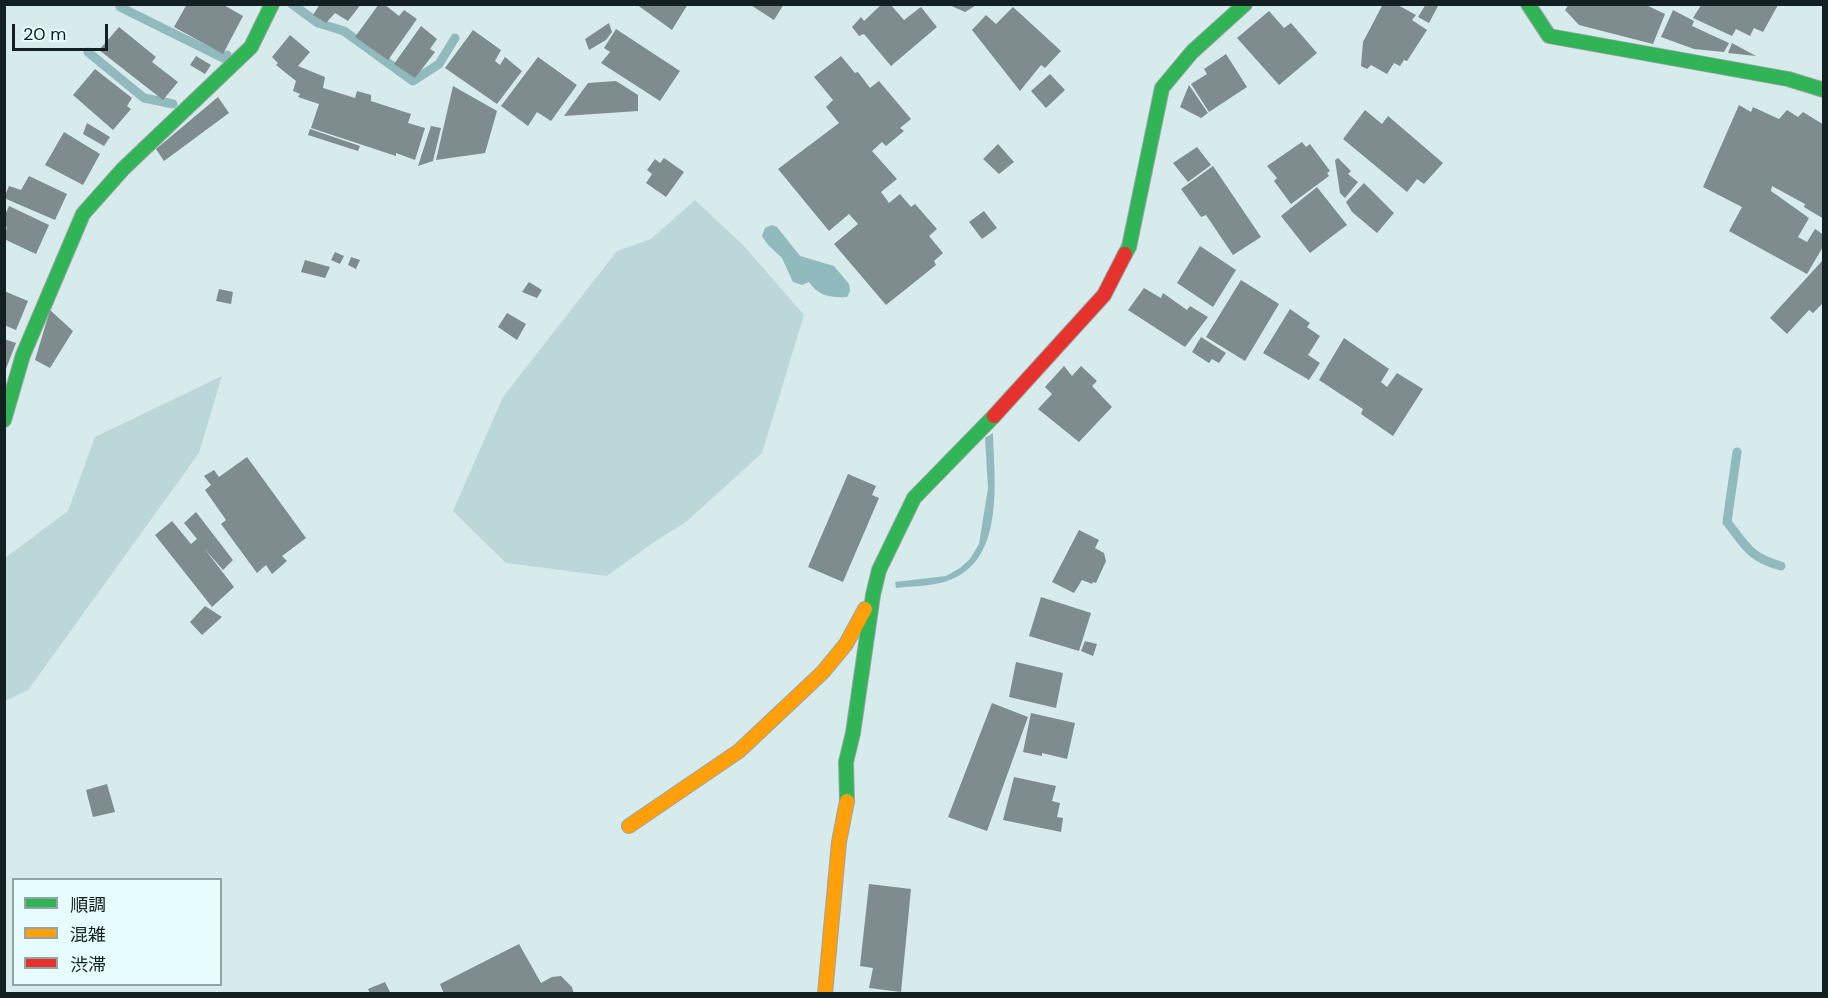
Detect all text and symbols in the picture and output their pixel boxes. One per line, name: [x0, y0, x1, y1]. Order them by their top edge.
scale bar: [15, 12, 111, 50]
text: 20 m: [23, 22, 66, 46]
legend: [12, 878, 222, 986]
text: 順調: [70, 893, 106, 917]
text: 混雑: [70, 923, 106, 947]
text: 渋滞: [70, 953, 106, 977]

